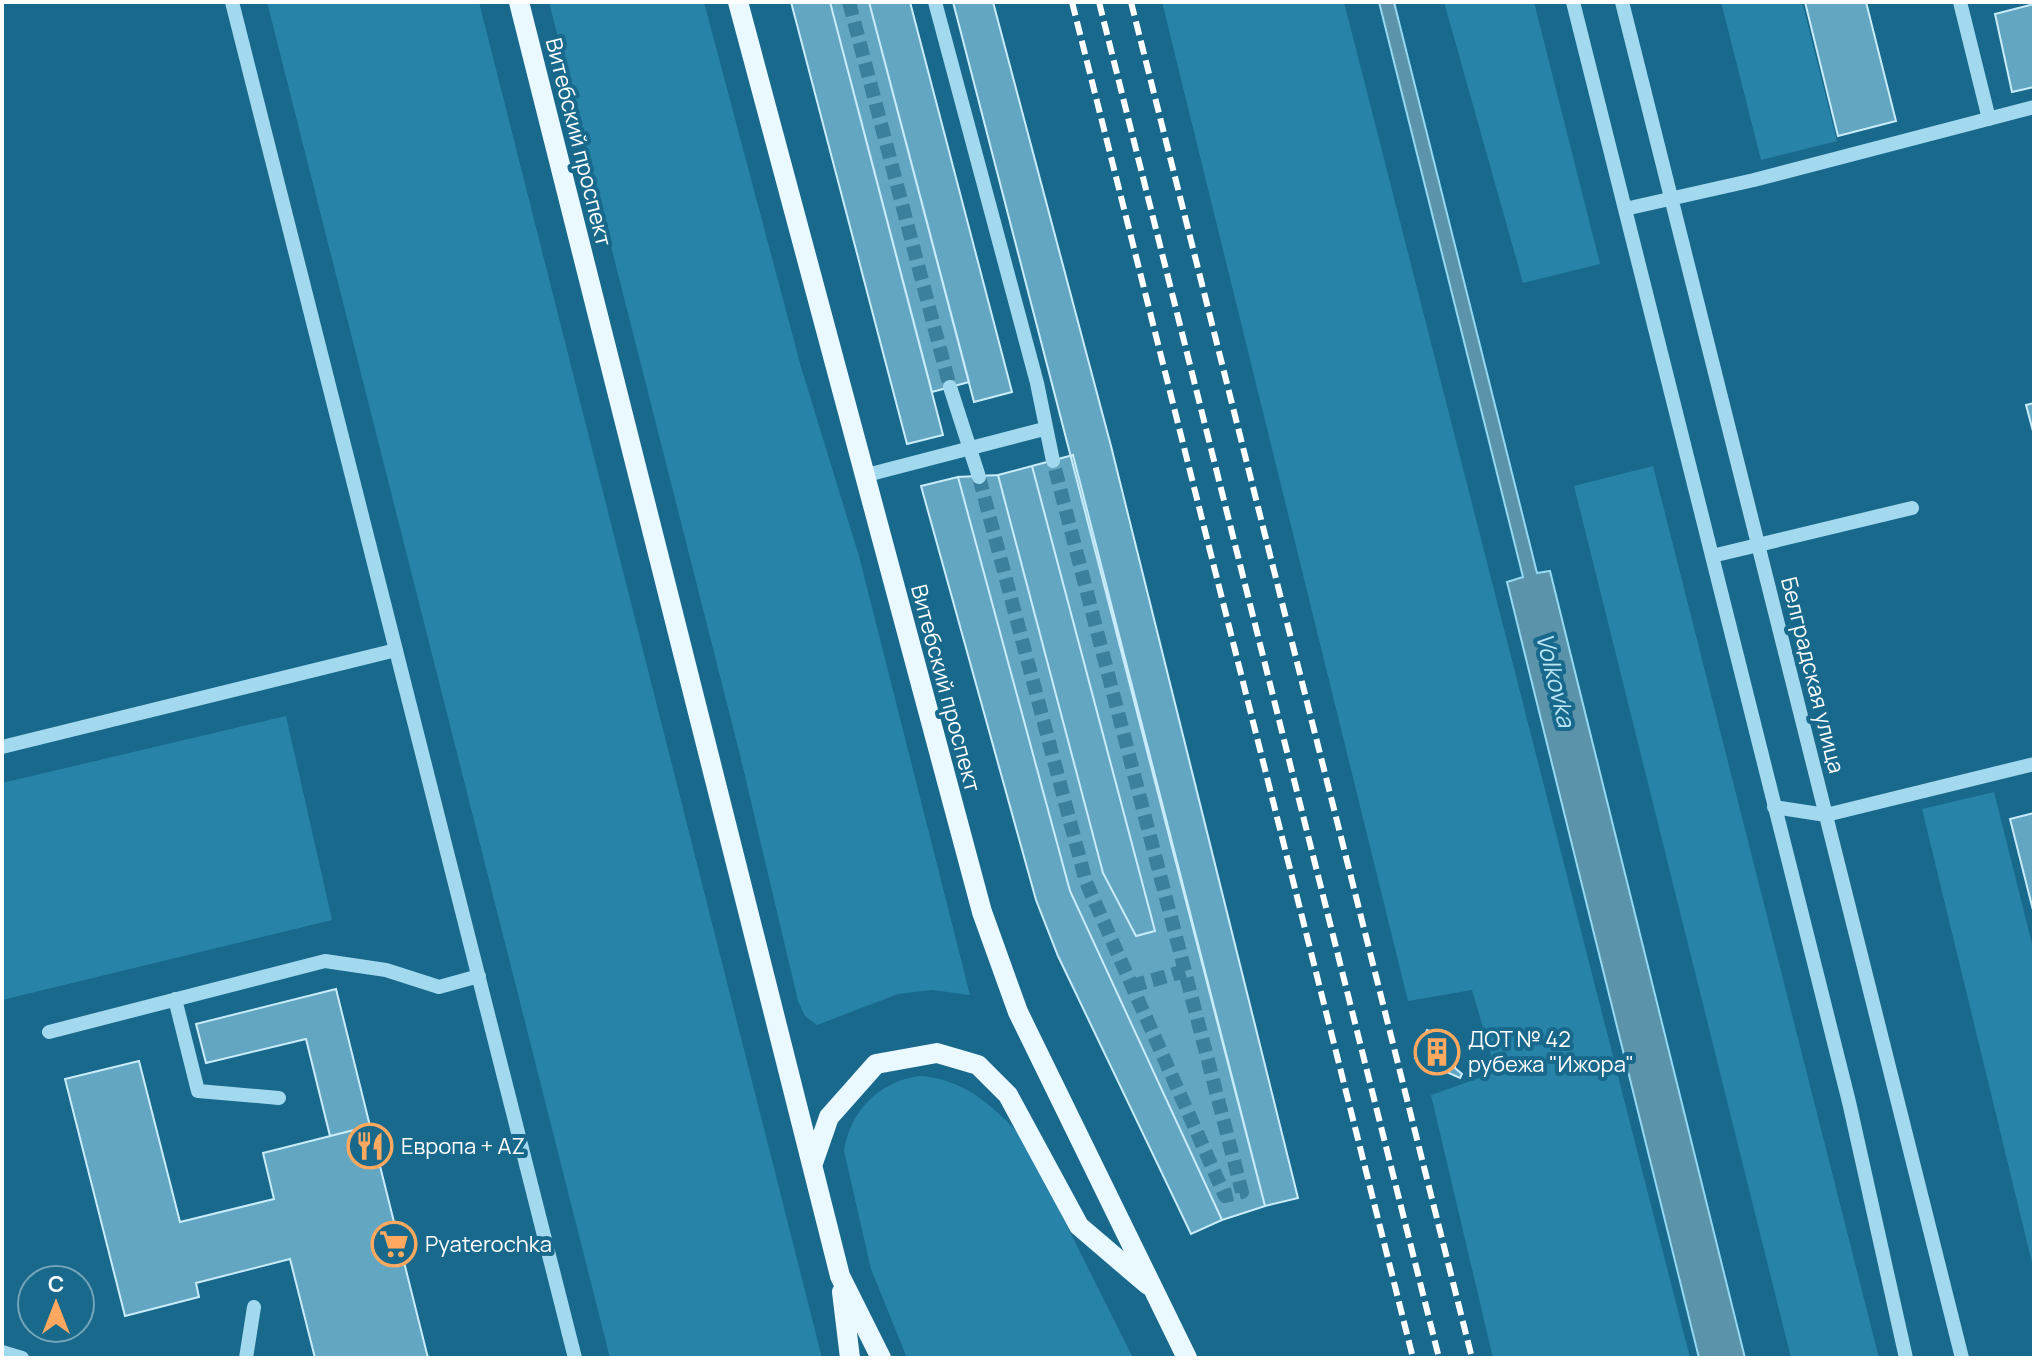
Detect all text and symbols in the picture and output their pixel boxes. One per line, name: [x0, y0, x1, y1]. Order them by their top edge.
street label: Витебский проспект: [539, 35, 619, 249]
street label: Белградская улица: [1774, 574, 1852, 776]
street label: Витебский проспект: [904, 581, 988, 795]
water label: Volkovka: [1529, 629, 1584, 732]
place label: ДОТ № 42 рубежа "Ижора": [1468, 1024, 1634, 1079]
building icon: ДОТ № 42 рубежа "Ижора": [1413, 1028, 1461, 1076]
restaurant icon: Европа + AZ: [346, 1122, 394, 1170]
place label: Европа + AZ: [401, 1131, 525, 1161]
supermarket icon: Pyaterochka: [370, 1220, 418, 1268]
place label: Pyaterochka: [425, 1229, 552, 1259]
north arrow: [16, 1264, 96, 1344]
text: С: [48, 1269, 64, 1299]

